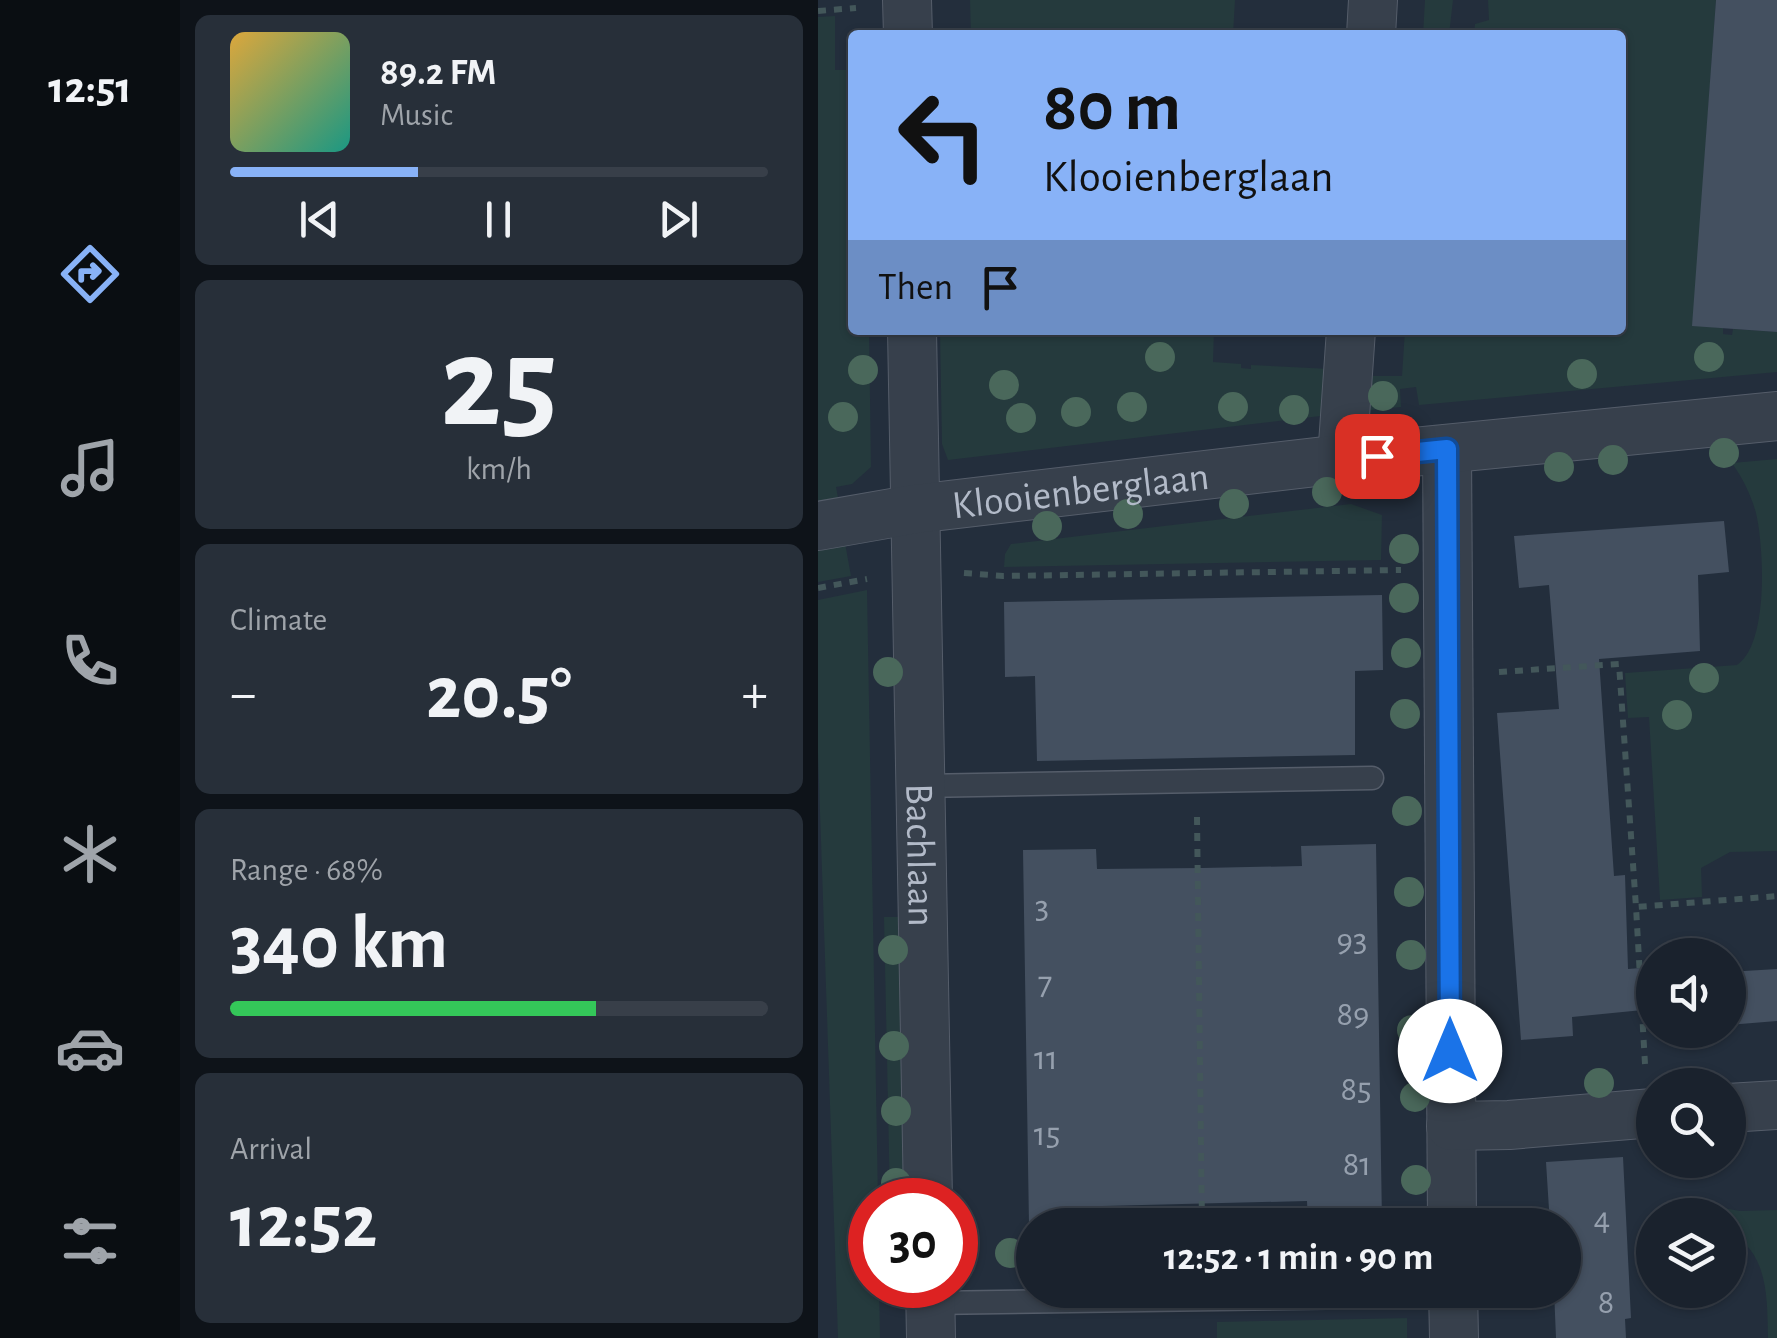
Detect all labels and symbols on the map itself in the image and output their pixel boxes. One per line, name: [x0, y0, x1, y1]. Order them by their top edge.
pin: [1335, 414, 1420, 499]
street label: Klooienberglaan: [950, 457, 1211, 527]
street label: Bachlaan: [898, 783, 941, 927]
house number: 3: [1035, 890, 1049, 925]
house number: 93: [1337, 923, 1367, 958]
house number: 7: [1038, 966, 1052, 1001]
house number: 89: [1336, 997, 1370, 1032]
position arrow: [1398, 999, 1502, 1103]
house number: 11: [1034, 1041, 1058, 1076]
house number: 85: [1340, 1072, 1372, 1107]
house number: 15: [1034, 1117, 1060, 1152]
house number: 81: [1343, 1147, 1371, 1182]
speed limit sign: 30: [848, 1178, 978, 1308]
house number: 4: [1594, 1202, 1610, 1237]
house number: 8: [1598, 1285, 1614, 1320]

